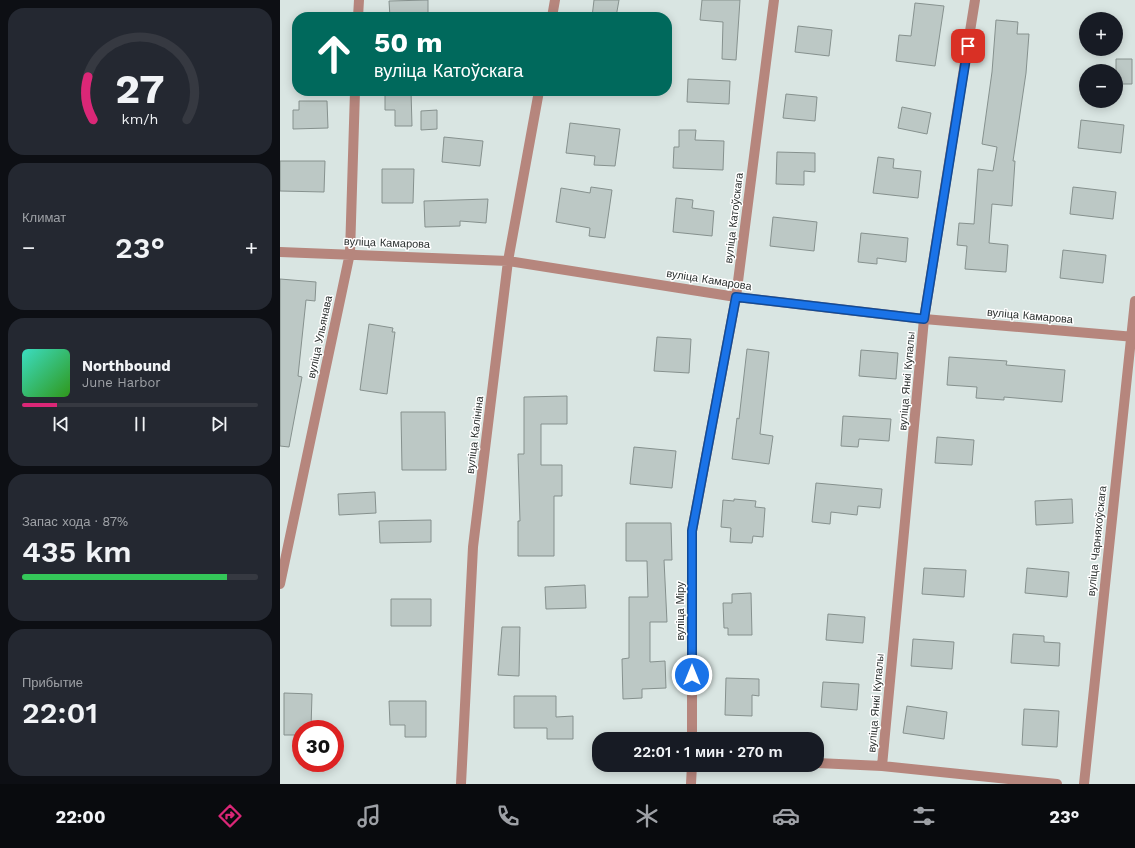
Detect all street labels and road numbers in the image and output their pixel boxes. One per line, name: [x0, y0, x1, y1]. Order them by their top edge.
street label: вуліца Катоўскага: [722, 171, 746, 264]
street label: вуліца Камарова: [344, 235, 431, 251]
street label: вуліца Камарова: [665, 267, 753, 293]
street label: вуліца Ульянава: [305, 294, 335, 380]
street label: вуліца Камарова: [987, 306, 1074, 326]
street label: вуліца Янкі Купалы: [896, 331, 918, 431]
street label: вуліца Калініна: [464, 395, 486, 475]
street label: вуліца Чарняхоўскага: [1085, 484, 1109, 597]
street label: вуліца Міру: [674, 581, 687, 641]
street label: вуліца Янкі Купалы: [865, 653, 887, 753]

